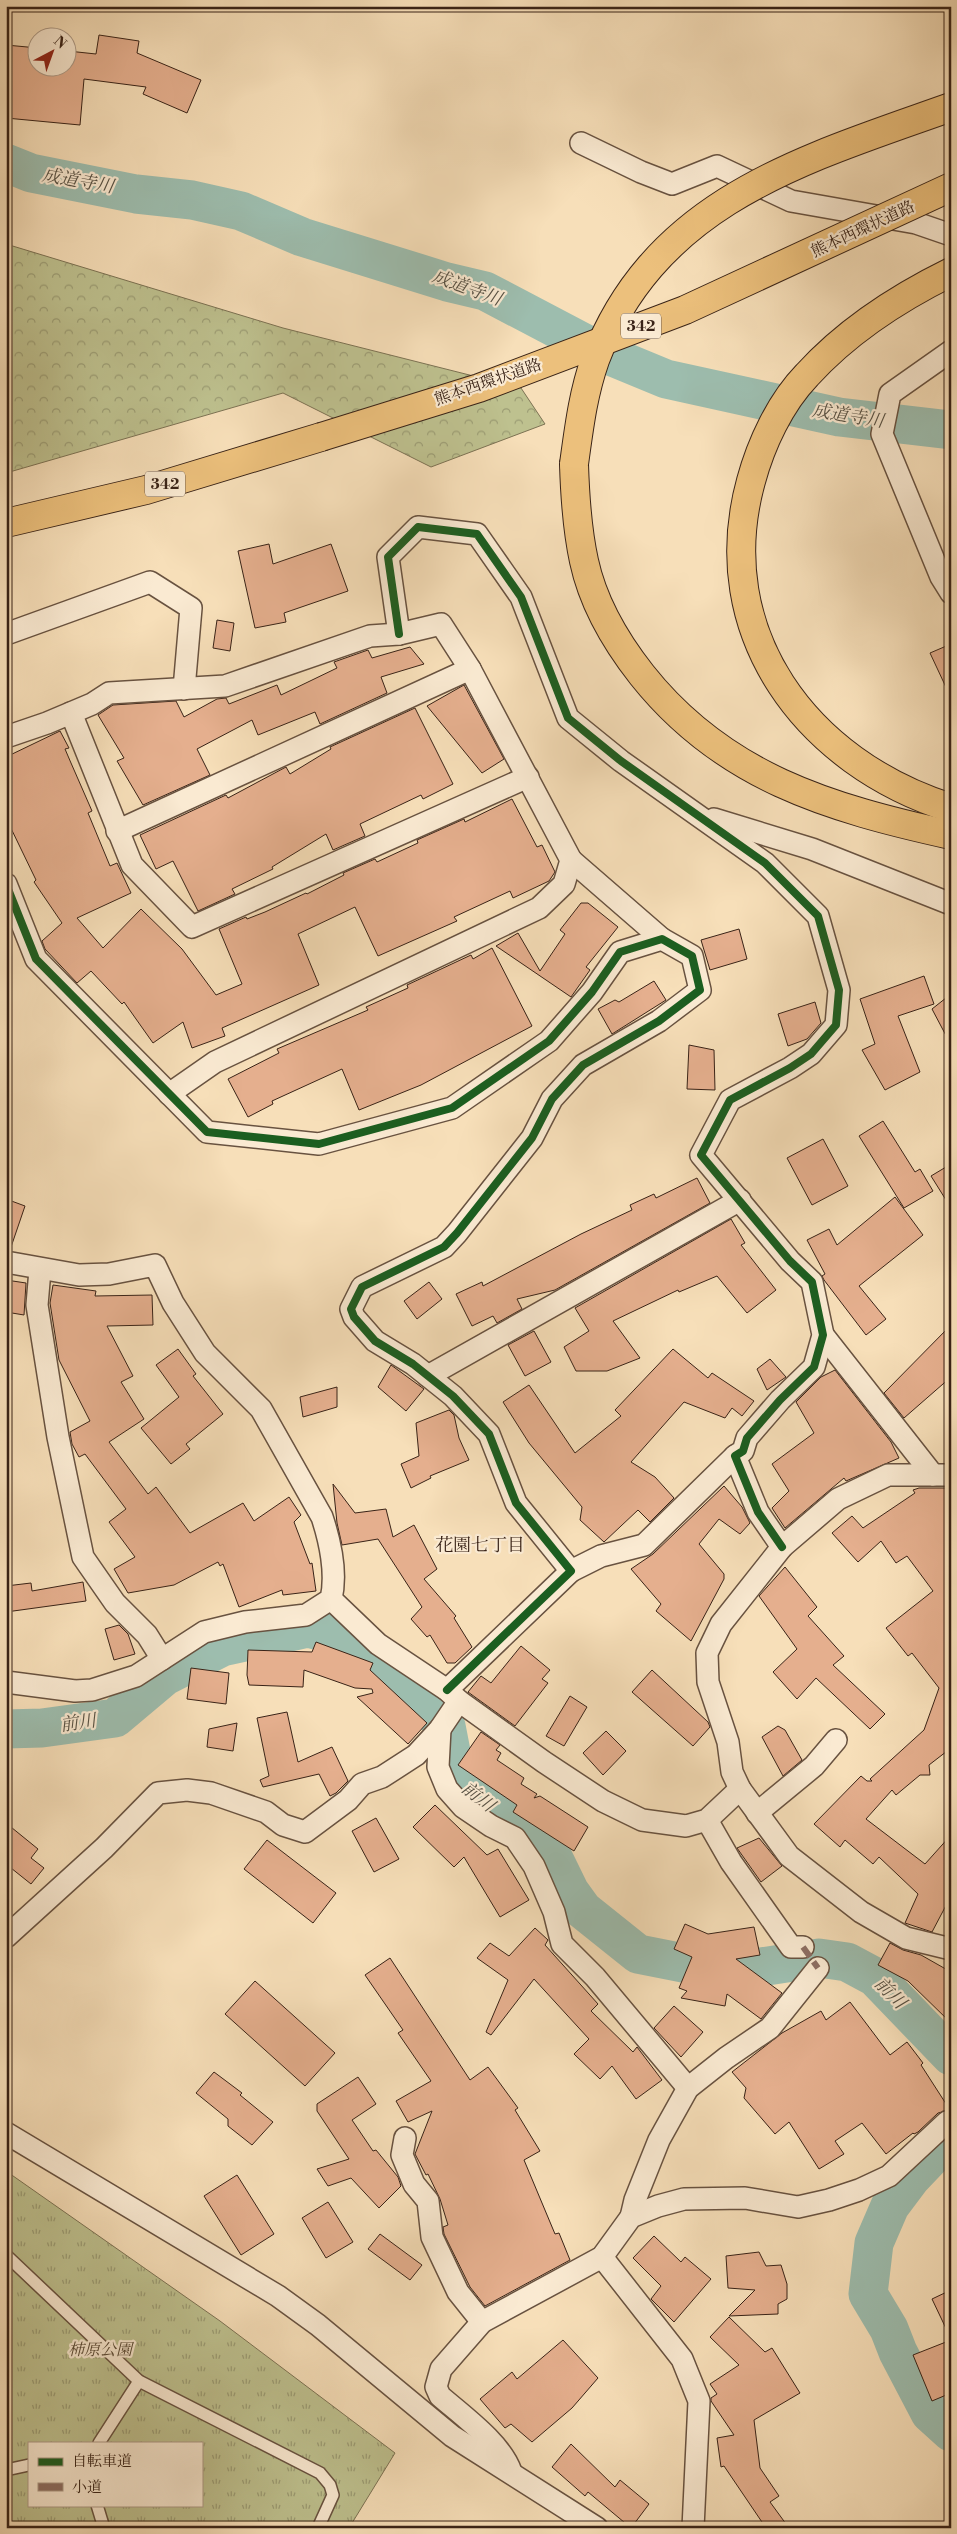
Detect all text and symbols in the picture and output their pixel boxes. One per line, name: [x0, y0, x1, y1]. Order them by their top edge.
north arrow: [28, 28, 78, 78]
text: N: [50, 33, 70, 53]
water label: 成道寺川: [41, 163, 117, 199]
street label: 熊本西環状道路: [808, 196, 918, 262]
water label: 成道寺川: [429, 265, 507, 312]
road number: 342: [621, 314, 661, 338]
street label: 熊本西環状道路: [432, 354, 544, 410]
water label: 成道寺川: [811, 399, 887, 433]
road number: 342: [145, 472, 185, 496]
district label: 花園七丁目: [435, 1534, 525, 1557]
water label: 前川: [59, 1709, 99, 1737]
water label: 前川: [457, 1777, 501, 1818]
water label: 前川: [869, 1972, 912, 2015]
park label: 柿原公園: [68, 2340, 135, 2360]
legend: [28, 2442, 202, 2506]
text: 自転車道: [72, 2452, 132, 2471]
text: 小道: [72, 2478, 102, 2497]

